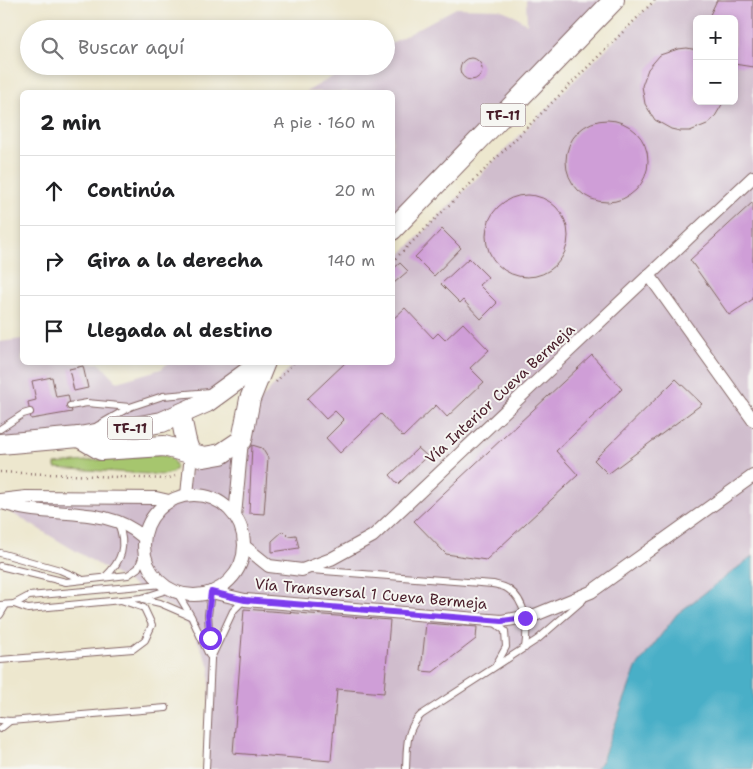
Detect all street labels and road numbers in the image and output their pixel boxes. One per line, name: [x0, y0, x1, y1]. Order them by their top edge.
road number: TF-11: [480, 104, 526, 126]
street label: Vía Interior Cueva Bermeja: [421, 319, 579, 469]
road number: TF-11: [108, 416, 152, 439]
street label: Vía Transversal 1 Cueva Bermeja: [254, 574, 489, 614]

